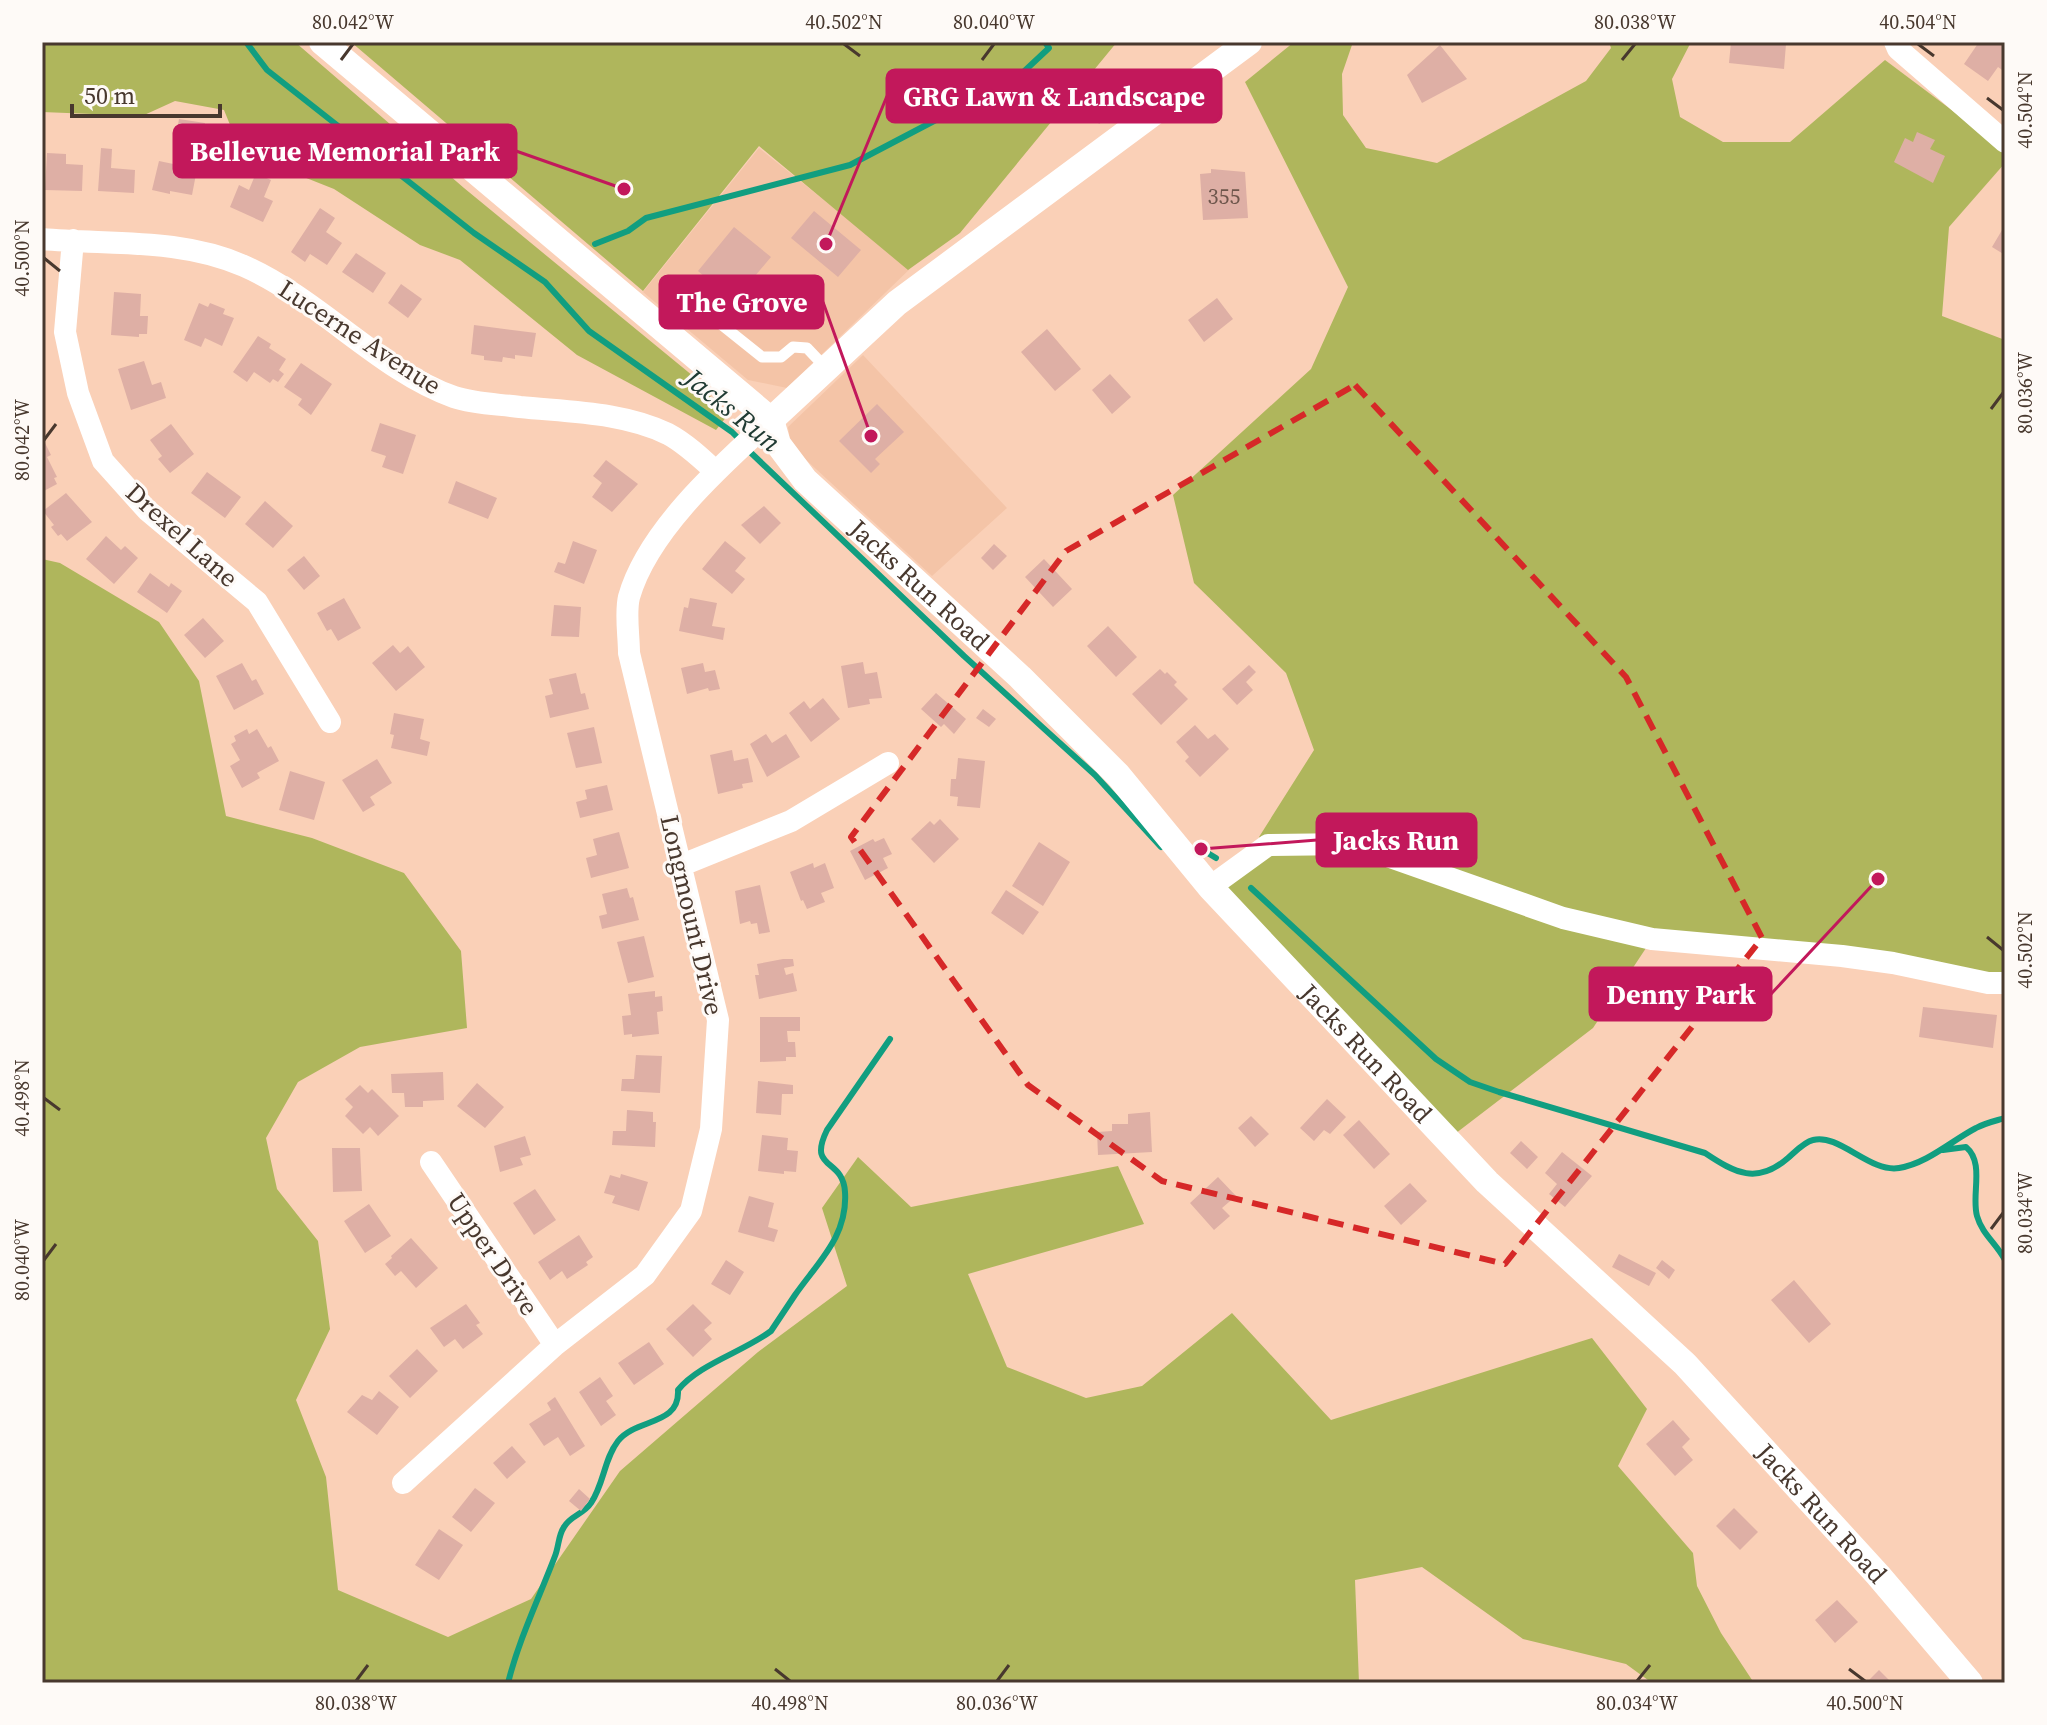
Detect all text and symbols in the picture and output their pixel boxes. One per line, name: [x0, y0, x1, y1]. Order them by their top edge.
text: 80.042°W: [312, 8, 395, 36]
text: 40.502°N: [805, 8, 883, 36]
text: 80.040°W: [953, 8, 1036, 36]
text: 80.038°W: [1594, 8, 1677, 36]
text: 40.504°N: [1879, 8, 1957, 36]
scale bar: [72, 68, 220, 118]
callout: GRG Lawn & Landscape: [887, 70, 1221, 122]
text: 40.504°N: [2011, 71, 2039, 149]
text: GRG Lawn & Landscape: [903, 77, 1205, 115]
text: 50 m: [84, 79, 135, 112]
callout: Bellevue Memorial Park: [174, 125, 516, 177]
text: Bellevue Memorial Park: [190, 132, 500, 170]
house number: 355: [1207, 181, 1241, 211]
text: 40.500°N: [8, 219, 36, 297]
street label: Lucerne Avenue: [272, 271, 448, 403]
callout: The Grove: [660, 276, 823, 328]
text: The Grove: [676, 283, 808, 321]
text: 80.036°W: [2011, 351, 2039, 434]
water label: Jacks Run: [674, 357, 789, 461]
text: 80.042°W: [8, 398, 36, 481]
street label: Drexel Lane: [118, 475, 246, 595]
street label: Jacks Run Road: [841, 510, 998, 659]
street label: Longmount Drive: [651, 811, 733, 1019]
callout: Jacks Run: [1317, 814, 1476, 866]
text: Jacks Run: [1331, 821, 1459, 859]
text: 40.502°N: [2011, 911, 2039, 989]
callout: Denny Park: [1590, 968, 1771, 1020]
street label: Jacks Run Road: [1291, 975, 1440, 1131]
text: Denny Park: [1606, 975, 1756, 1013]
text: 40.498°N: [8, 1059, 36, 1137]
text: 80.034°W: [2011, 1171, 2039, 1254]
street label: Upper Drive: [439, 1186, 547, 1322]
text: 80.040°W: [8, 1218, 36, 1301]
street label: Jacks Run Road: [1747, 1435, 1895, 1592]
text: 80.038°W: [315, 1689, 398, 1717]
text: 40.498°N: [751, 1689, 829, 1717]
text: 80.036°W: [956, 1689, 1039, 1717]
text: 80.034°W: [1596, 1689, 1679, 1717]
text: 40.500°N: [1826, 1689, 1904, 1717]

